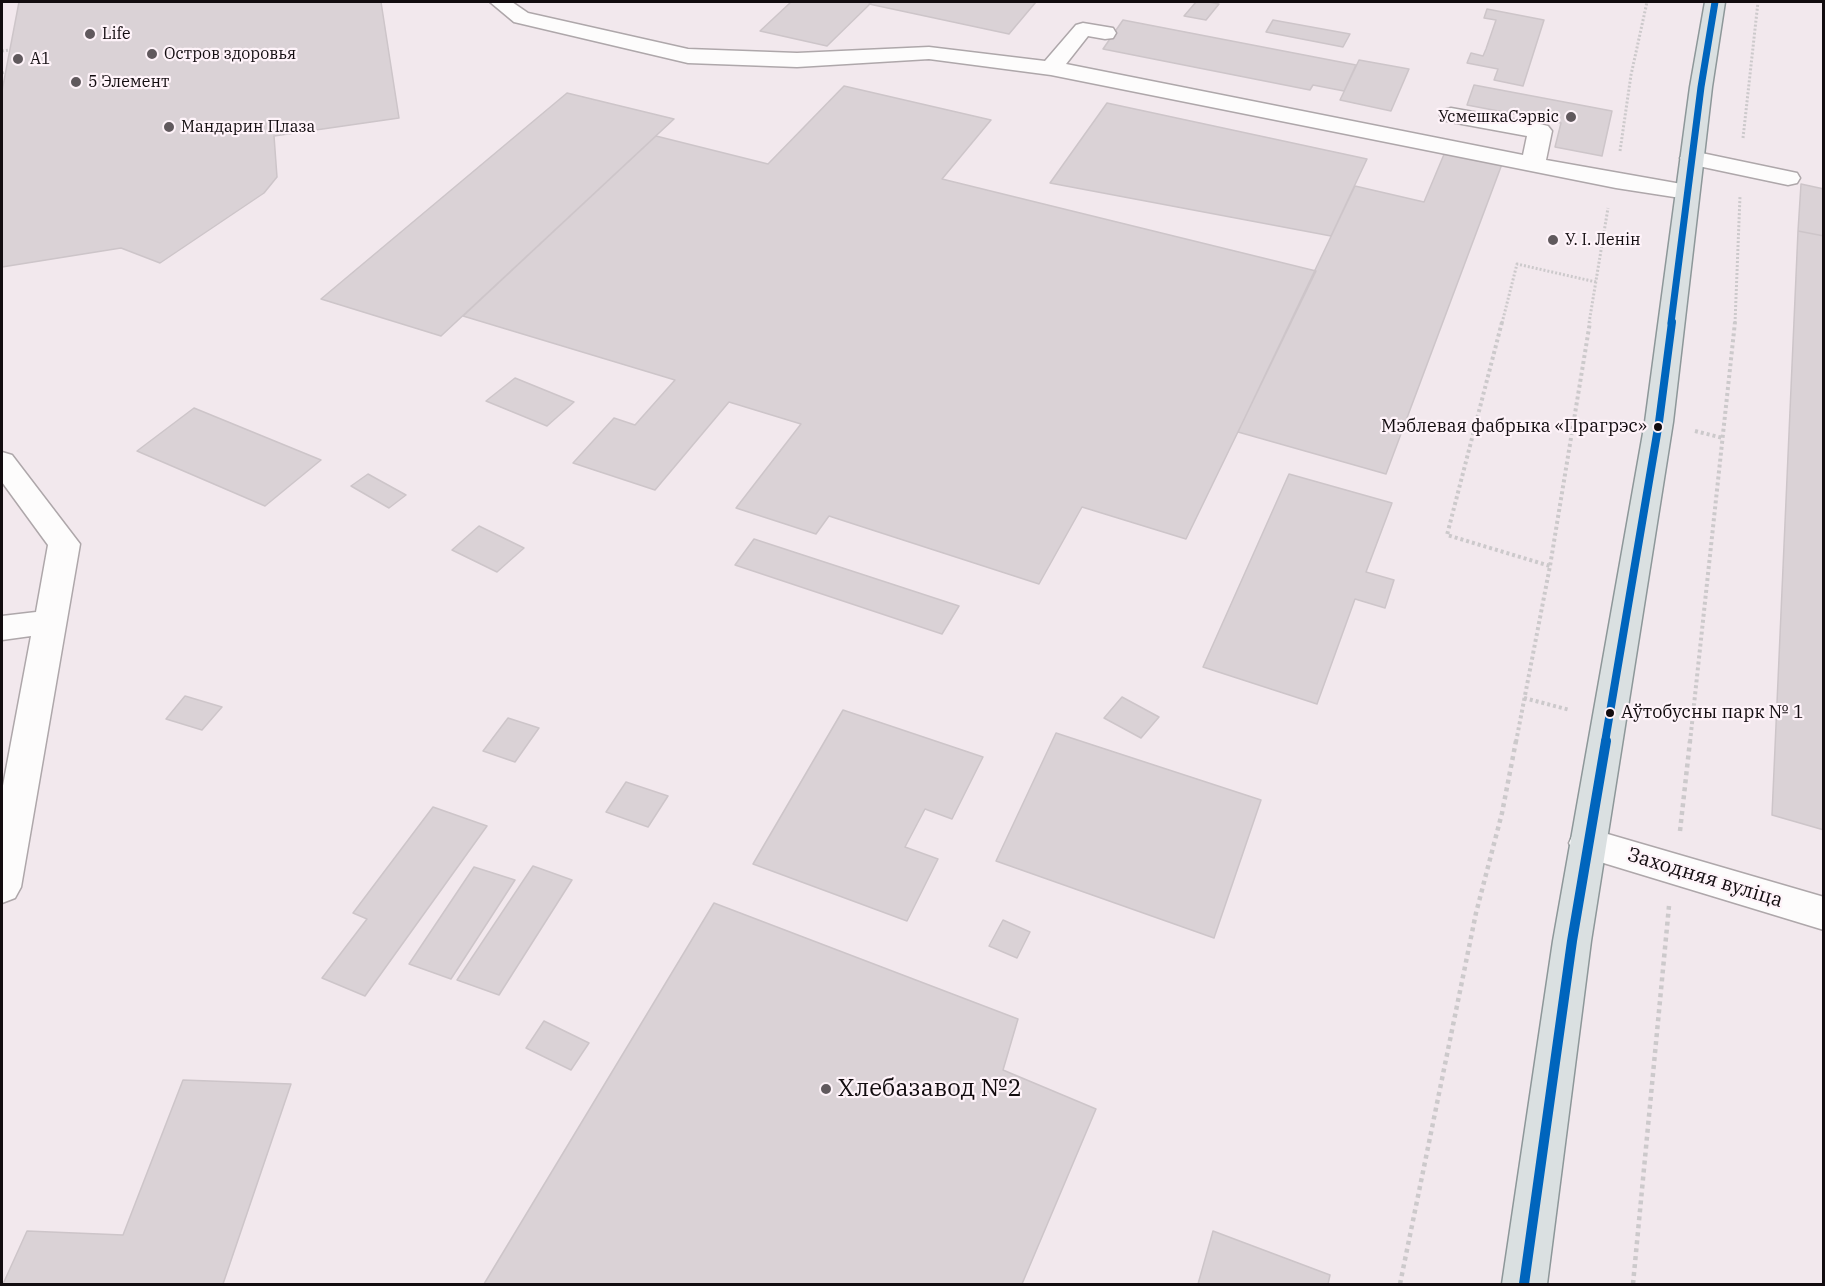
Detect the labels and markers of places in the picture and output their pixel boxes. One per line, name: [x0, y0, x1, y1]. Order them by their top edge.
place label: Life: [102, 24, 130, 44]
marker: Life: [83, 27, 97, 41]
place label: Остров здоровья: [164, 44, 296, 64]
marker: Остров здоровья: [145, 47, 159, 61]
place label: A1: [30, 49, 51, 69]
marker: A1: [11, 52, 25, 66]
place label: 5 Элемент: [88, 72, 169, 92]
marker: 5 Элемент: [69, 75, 83, 89]
place label: УсмешкаСэрвіс: [1438, 107, 1559, 127]
marker: УсмешкаСэрвіс: [1564, 110, 1578, 124]
place label: Мандарин Плаза: [181, 117, 315, 137]
marker: Мандарин Плаза: [162, 120, 176, 134]
place label: У. І. Ленін: [1565, 230, 1641, 250]
marker: У. І. Ленін: [1546, 233, 1560, 247]
place label: Мэблевая фабрыка «Прагрэс»: [1381, 416, 1647, 438]
marker: Мэблевая фабрыка «Прагрэс»: [1652, 421, 1664, 433]
place label: Аўтобусны парк № 1: [1621, 702, 1804, 724]
marker: Аўтобусны парк № 1: [1604, 707, 1616, 719]
place label: Хлебазавод №2: [838, 1075, 1022, 1103]
marker: Хлебазавод №2: [819, 1082, 833, 1096]

